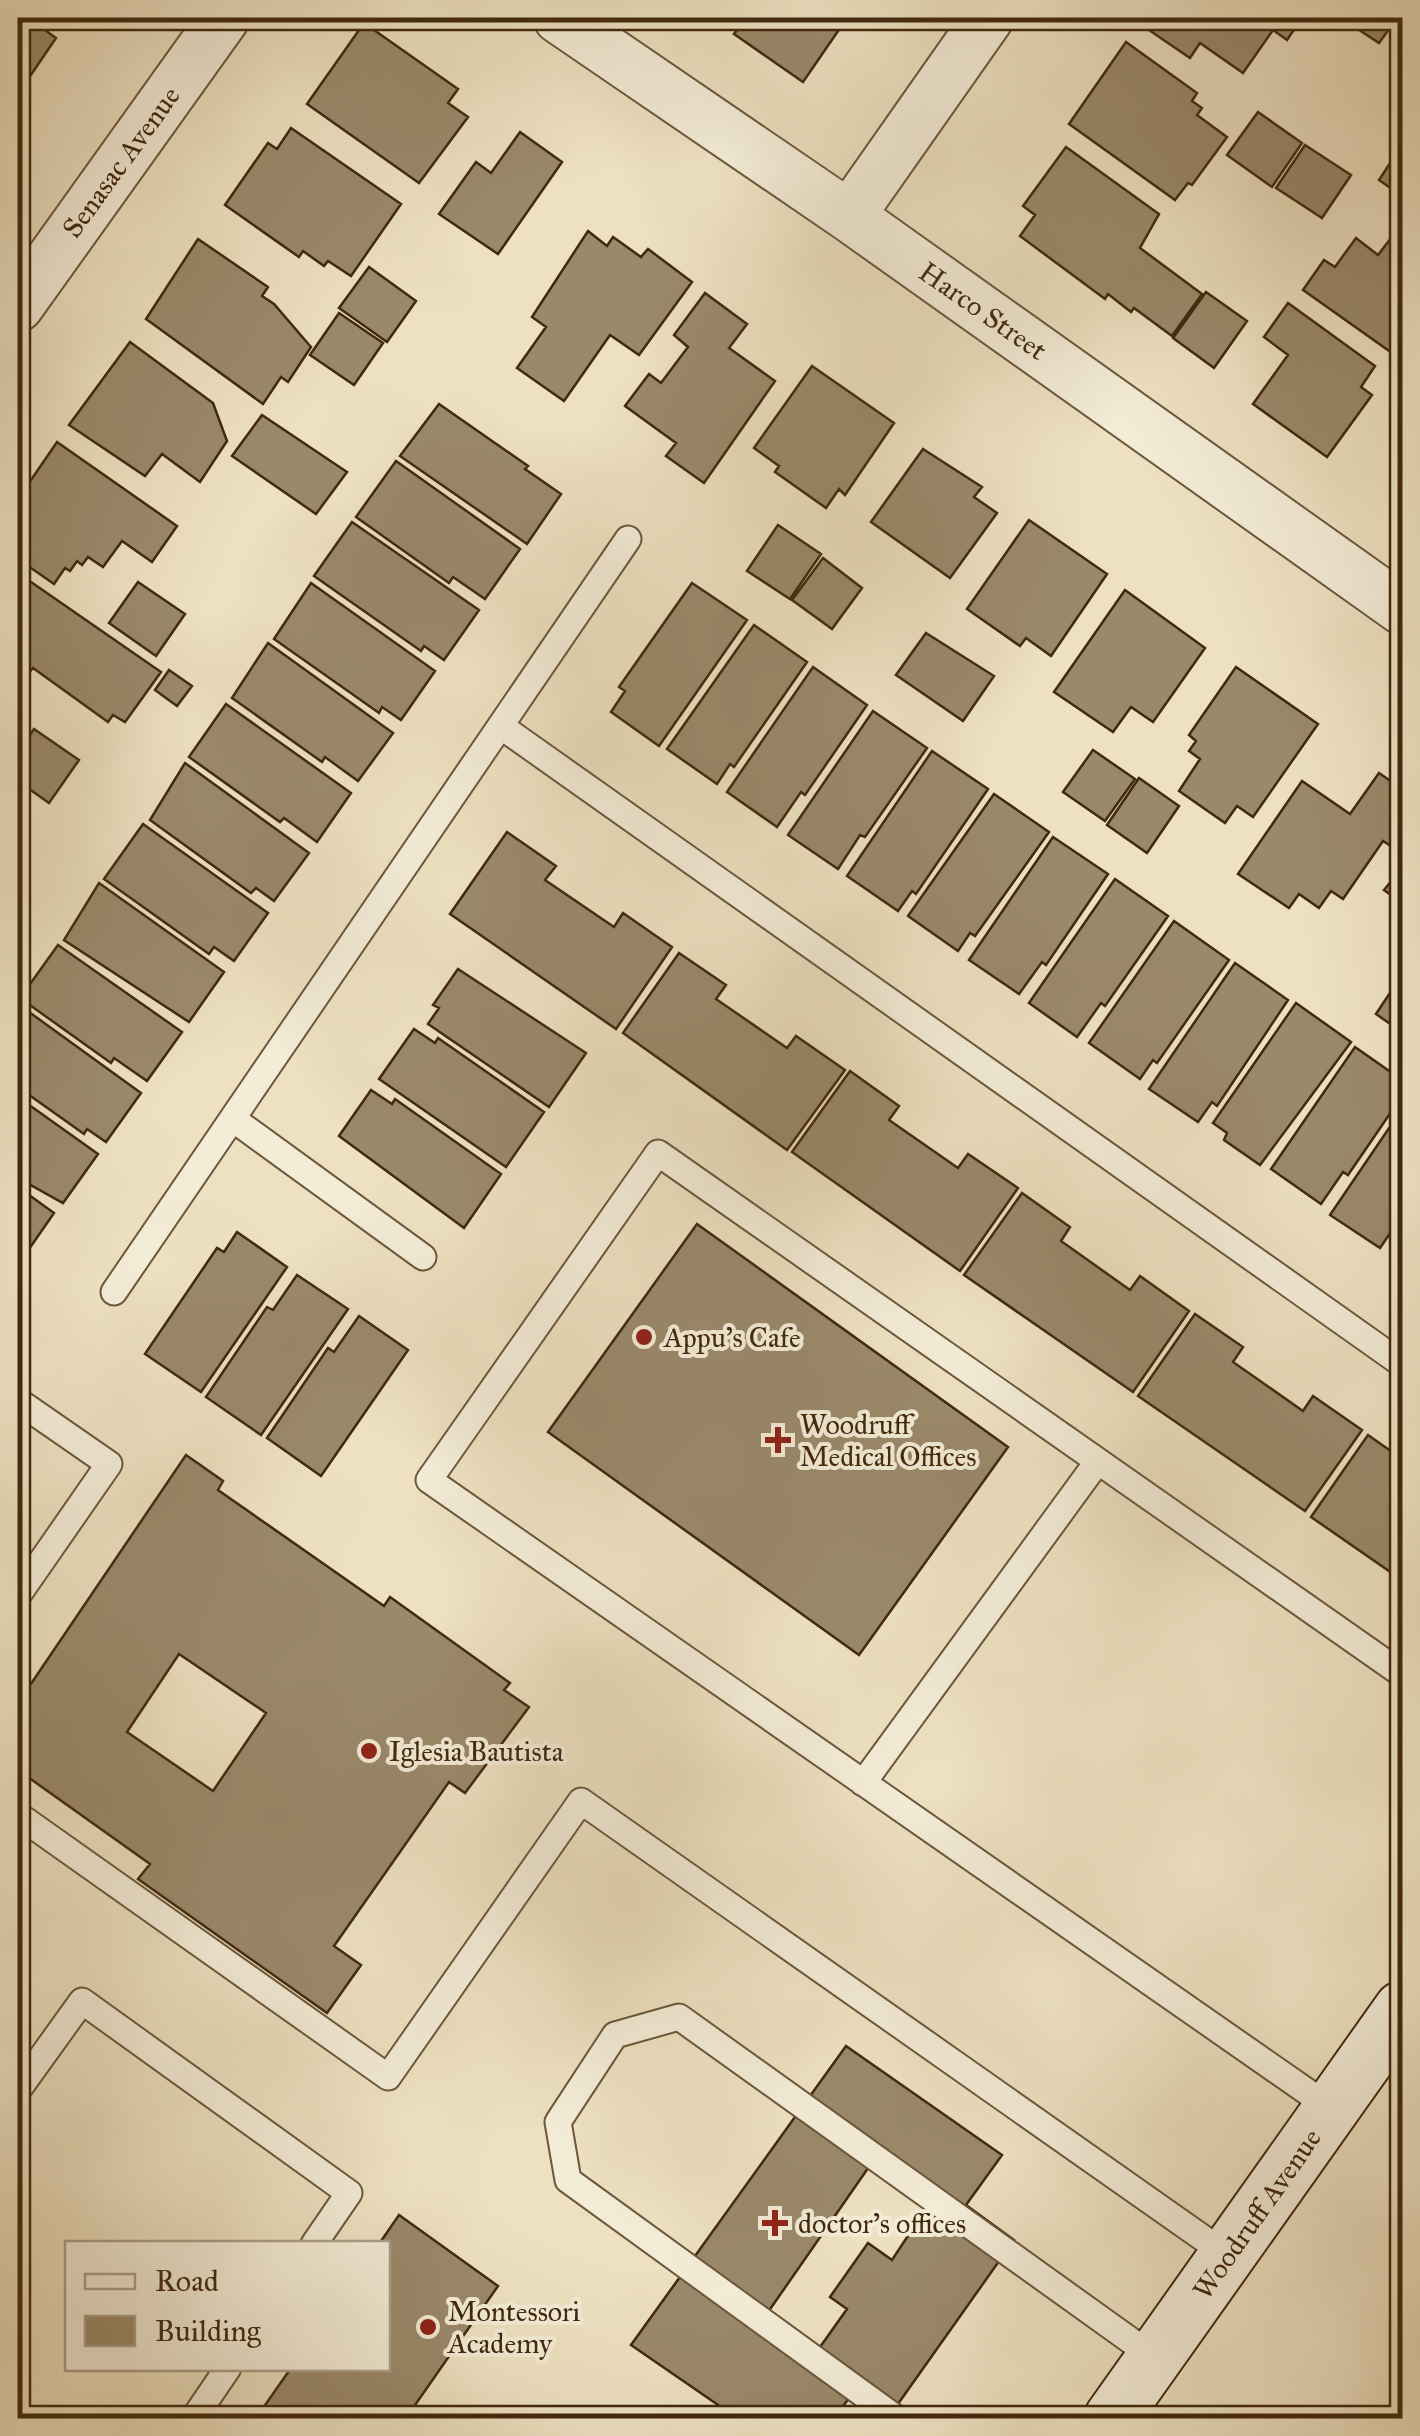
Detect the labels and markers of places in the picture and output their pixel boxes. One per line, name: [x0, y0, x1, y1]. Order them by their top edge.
place label: Appu's Cafe: [663, 1320, 801, 1355]
marker: Appu's Cafe: [633, 1326, 655, 1348]
place label: Woodruff Medical Offices: [800, 1407, 976, 1474]
marker: Woodruff Medical Offices: [765, 1427, 791, 1453]
place label: Iglesia Bautista: [389, 1734, 564, 1769]
marker: Iglesia Bautista: [358, 1740, 380, 1762]
place label: doctor's offices: [798, 2206, 966, 2241]
marker: doctor's offices: [762, 2210, 788, 2236]
place label: Montessori Academy: [447, 2294, 581, 2361]
marker: Montessori Academy: [417, 2316, 439, 2338]

